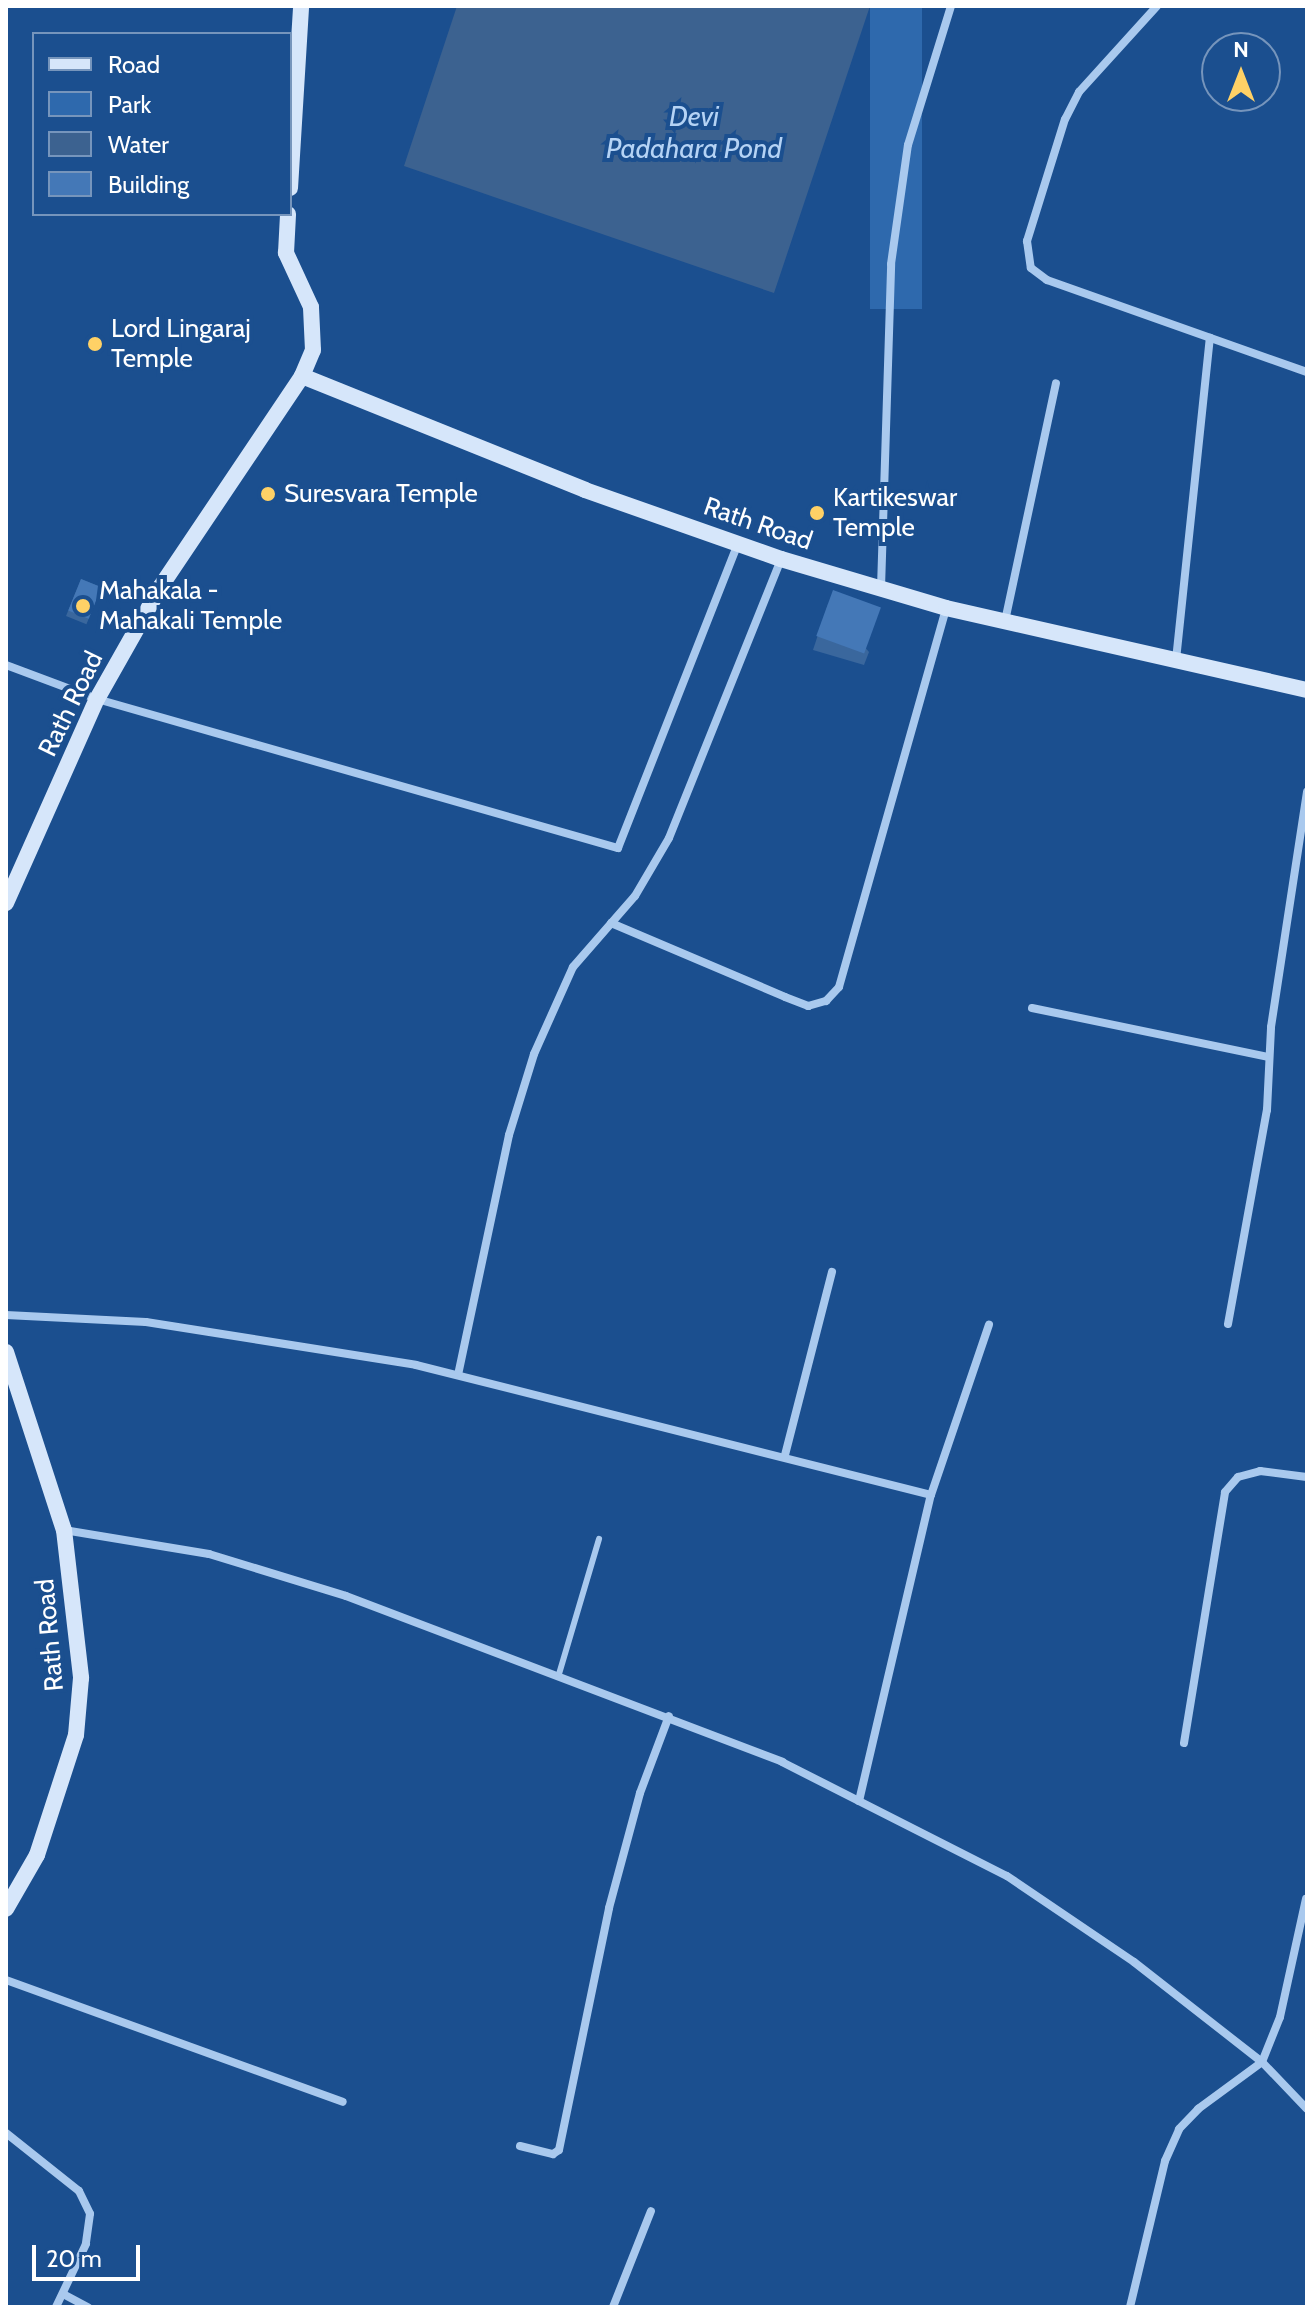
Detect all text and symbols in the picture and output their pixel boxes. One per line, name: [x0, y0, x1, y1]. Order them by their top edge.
legend: [32, 32, 292, 216]
north arrow: [1201, 32, 1281, 112]
text: N: [1233, 36, 1249, 63]
text: Road: [108, 50, 160, 79]
text: Park: [108, 90, 151, 119]
water label: Devi Padahara Pond: [606, 99, 782, 165]
text: Water: [108, 130, 169, 159]
text: Building: [108, 170, 189, 199]
place label: Lord Lingaraj Temple: [111, 313, 251, 374]
marker: Lord Lingaraj Temple: [86, 335, 104, 353]
place label: Suresvara Temple: [284, 478, 478, 510]
place label: Kartikeswar Temple: [833, 482, 957, 544]
marker: Suresvara Temple: [259, 485, 277, 503]
street label: Rath Road: [700, 491, 816, 557]
marker: Kartikeswar Temple: [808, 504, 826, 522]
place label: Mahakala - Mahakali Temple: [99, 575, 282, 636]
marker: Mahakala - Mahakali Temple: [74, 597, 92, 615]
street label: Rath Road: [32, 646, 110, 762]
street label: Rath Road: [30, 1577, 70, 1693]
scale bar: [36, 2229, 144, 2279]
text: 20 m: [46, 2244, 102, 2273]

